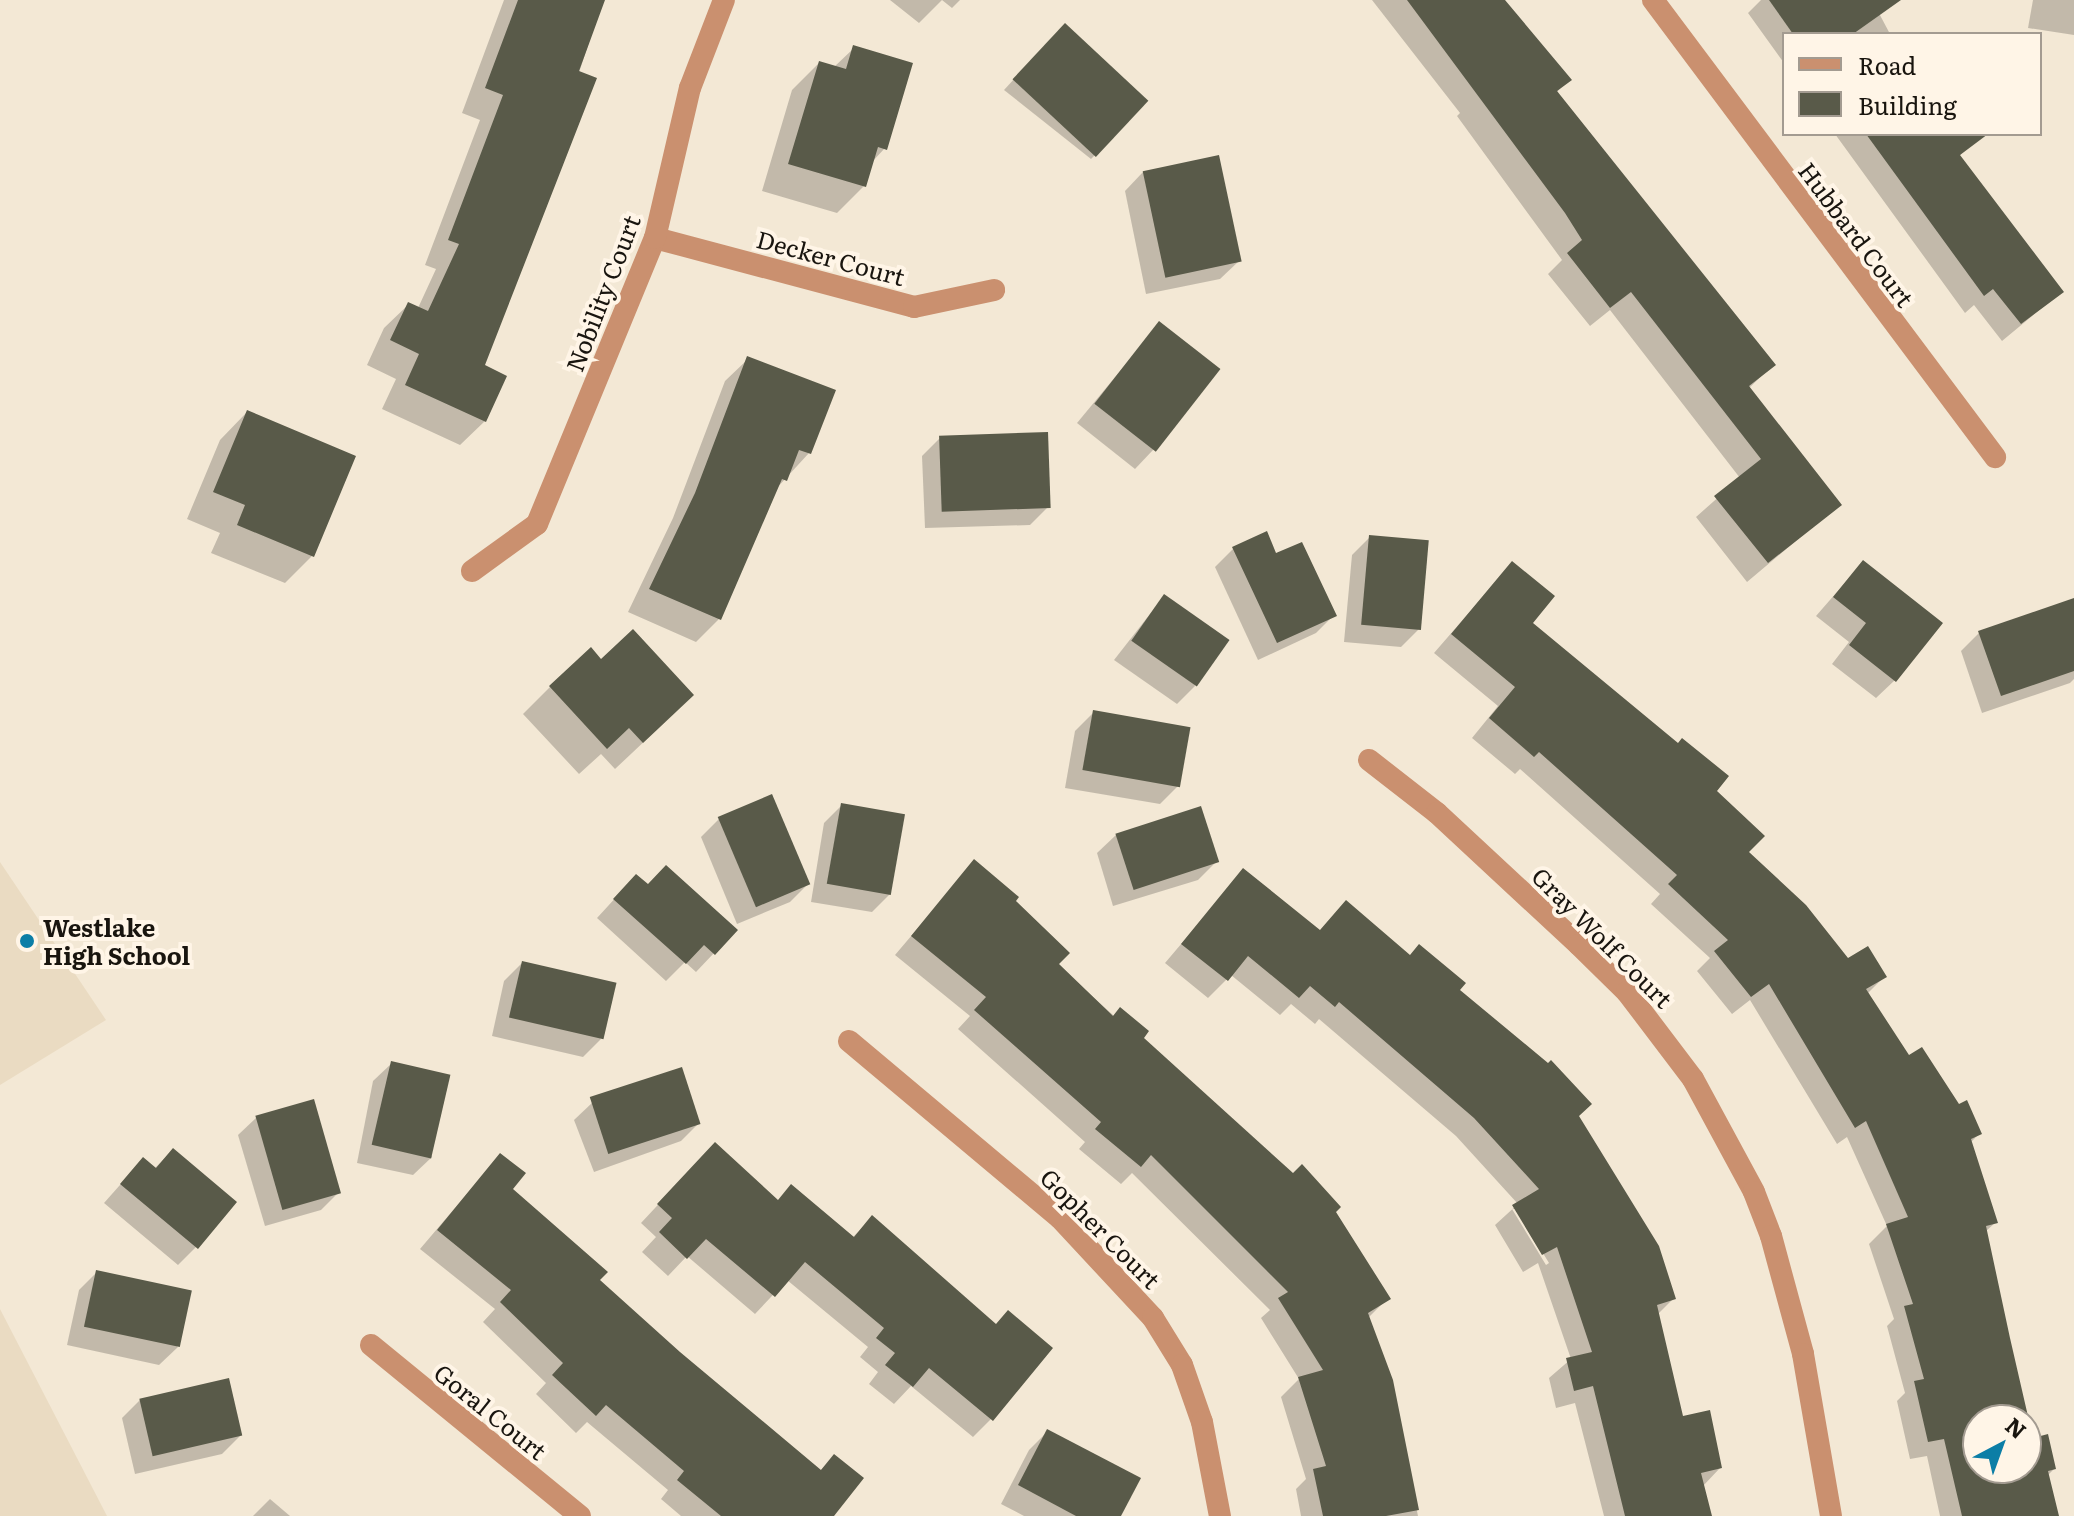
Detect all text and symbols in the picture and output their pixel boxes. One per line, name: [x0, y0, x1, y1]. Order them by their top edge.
legend: [1782, 32, 2042, 136]
text: Road: [1858, 47, 1916, 82]
text: Building: [1858, 87, 1957, 122]
street label: Hubbard Court: [1793, 156, 1921, 312]
street label: Nobility Court: [559, 211, 645, 375]
street label: Decker Court: [754, 223, 908, 291]
street label: Gray Wolf Court: [1527, 861, 1679, 1013]
place label: Westlake High School: [43, 913, 190, 969]
marker: Westlake High School: [18, 932, 36, 950]
street label: Gopher Court: [1035, 1162, 1167, 1294]
street label: Goral Court: [429, 1357, 553, 1465]
north arrow: [1962, 1404, 2042, 1484]
text: N: [1999, 1409, 2035, 1446]

